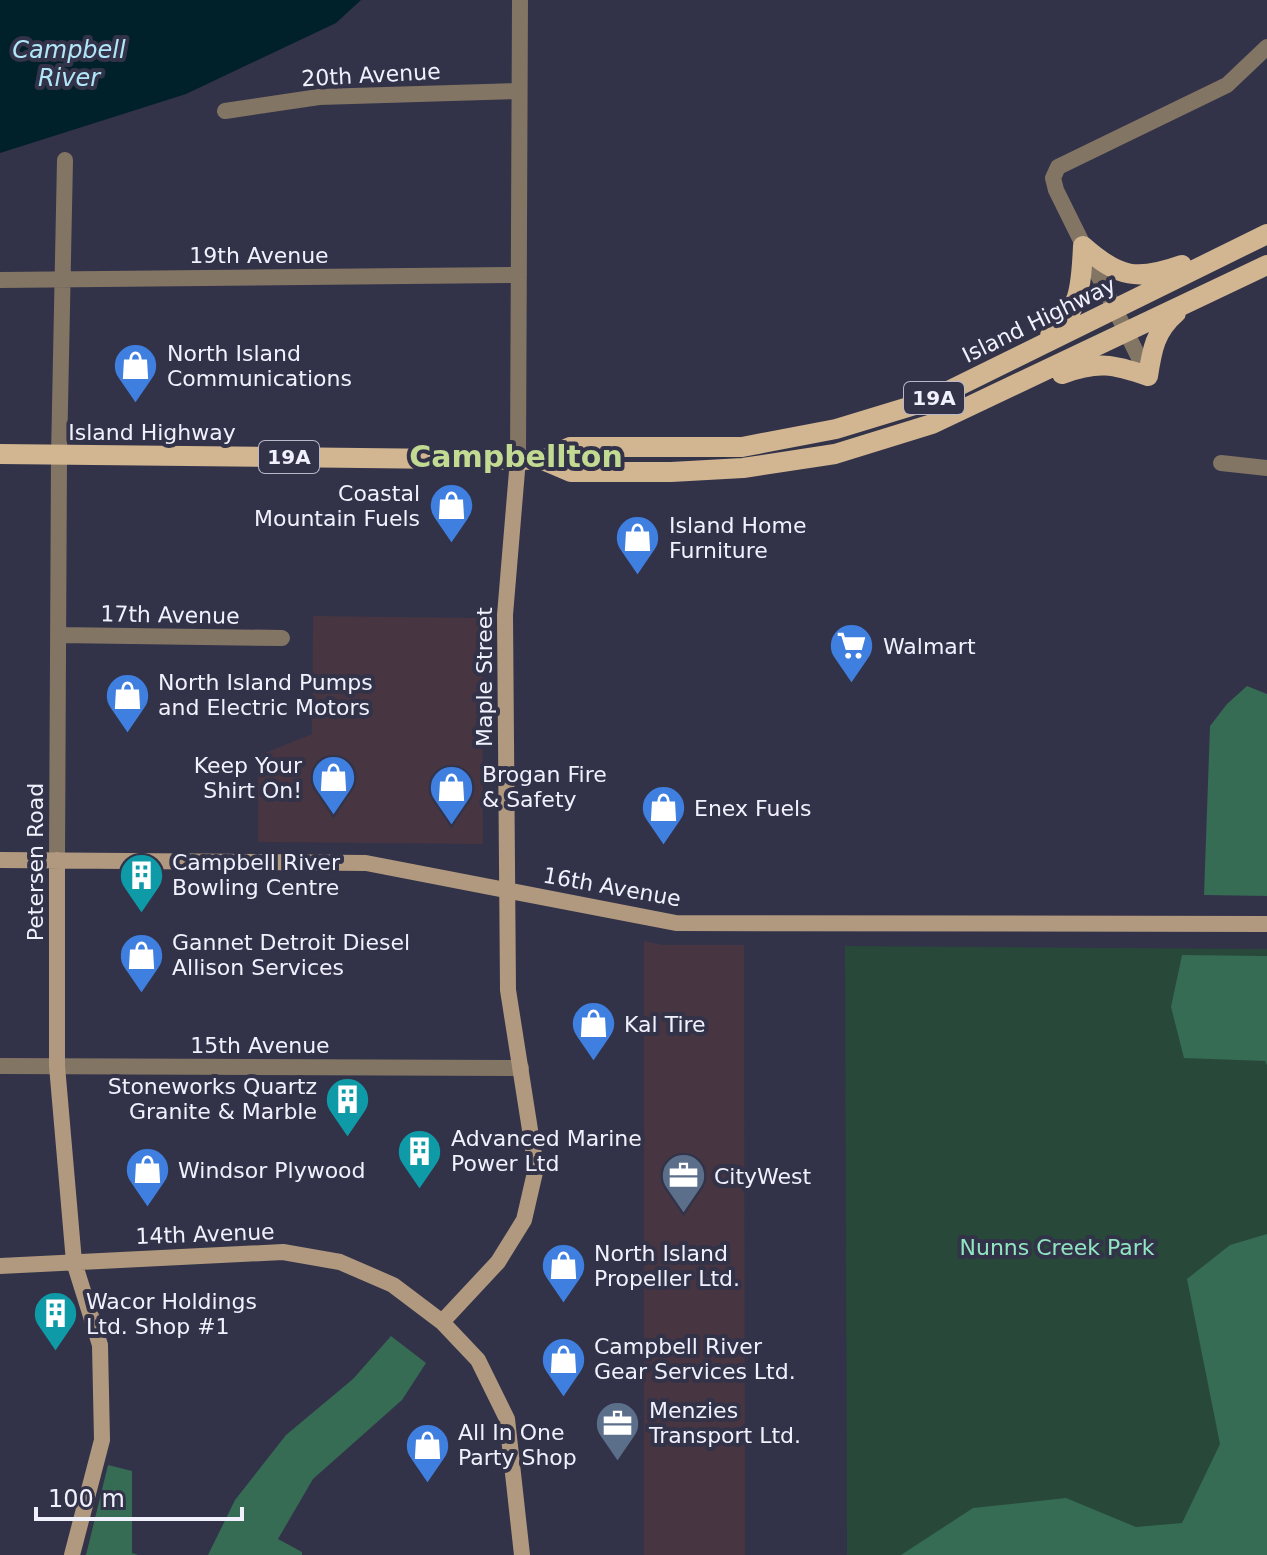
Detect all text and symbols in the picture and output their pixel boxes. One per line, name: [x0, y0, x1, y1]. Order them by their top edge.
water label: Campbell River: [12, 36, 126, 92]
street label: 20th Avenue: [301, 59, 441, 91]
street label: 19th Avenue: [189, 243, 329, 268]
street label: Island Highway: [958, 272, 1120, 368]
place label: North Island Communications: [167, 341, 352, 391]
shop icon: North Island Communications: [112, 342, 160, 405]
road number: 19A: [904, 382, 964, 414]
street label: Island Highway: [68, 420, 236, 445]
district label: Campbellton: [409, 439, 623, 474]
road number: 19A: [259, 441, 319, 473]
place label: Coastal Mountain Fuels: [254, 481, 420, 531]
shop icon: Coastal Mountain Fuels: [427, 482, 475, 545]
place label: Island Home Furniture: [669, 513, 806, 563]
shop icon: Island Home Furniture: [614, 514, 662, 577]
street label: 17th Avenue: [100, 601, 240, 629]
street label: Maple Street: [472, 607, 497, 747]
supermarket icon: Walmart: [828, 622, 876, 685]
place label: Walmart: [883, 634, 976, 659]
place label: North Island Pumps and Electric Motors: [158, 670, 373, 720]
shop icon: North Island Pumps and Electric Motors: [103, 671, 151, 734]
place label: Keep Your Shirt On!: [194, 753, 303, 803]
shop icon: Keep Your Shirt On!: [309, 754, 357, 817]
place label: Brogan Fire & Safety: [482, 762, 607, 812]
shop icon: Brogan Fire & Safety: [427, 763, 475, 826]
street label: Petersen Road: [23, 783, 48, 941]
shop icon: Enex Fuels: [639, 784, 687, 847]
place label: Enex Fuels: [694, 796, 812, 821]
place label: Campbell River Bowling Centre: [172, 850, 341, 900]
building icon: Campbell River Bowling Centre: [117, 851, 165, 914]
street label: 16th Avenue: [541, 863, 683, 911]
place label: Gannet Detroit Diesel Allison Services: [172, 930, 410, 980]
shop icon: Gannet Detroit Diesel Allison Services: [117, 931, 165, 994]
shop icon: Kal Tire: [569, 1000, 617, 1063]
place label: Kal Tire: [624, 1012, 706, 1037]
street label: 15th Avenue: [190, 1033, 330, 1058]
place label: Stoneworks Quartz Granite & Marble: [108, 1074, 317, 1124]
building icon: Stoneworks Quartz Granite & Marble: [324, 1075, 372, 1138]
place label: Advanced Marine Power Ltd: [451, 1126, 642, 1176]
building icon: Advanced Marine Power Ltd: [396, 1127, 444, 1190]
shop icon: Windsor Plywood: [123, 1146, 171, 1209]
office icon: CityWest: [659, 1152, 707, 1215]
place label: Windsor Plywood: [178, 1158, 366, 1183]
place label: CityWest: [714, 1164, 812, 1189]
street label: 14th Avenue: [135, 1219, 275, 1249]
park label: Nunns Creek Park: [959, 1235, 1155, 1260]
place label: North Island Propeller Ltd.: [594, 1241, 740, 1291]
shop icon: North Island Propeller Ltd.: [539, 1242, 587, 1305]
place label: Wacor Holdings Ltd. Shop #1: [86, 1289, 257, 1339]
building icon: Wacor Holdings Ltd. Shop #1: [31, 1290, 79, 1353]
place label: Campbell River Gear Services Ltd.: [594, 1334, 796, 1384]
shop icon: Campbell River Gear Services Ltd.: [539, 1335, 587, 1398]
place label: Menzies Transport Ltd.: [648, 1398, 801, 1448]
office icon: Menzies Transport Ltd.: [594, 1399, 642, 1462]
place label: All In One Party Shop: [458, 1420, 577, 1470]
shop icon: All In One Party Shop: [403, 1421, 451, 1484]
scale bar: [36, 1471, 242, 1521]
text: 100 m: [48, 1485, 125, 1513]

